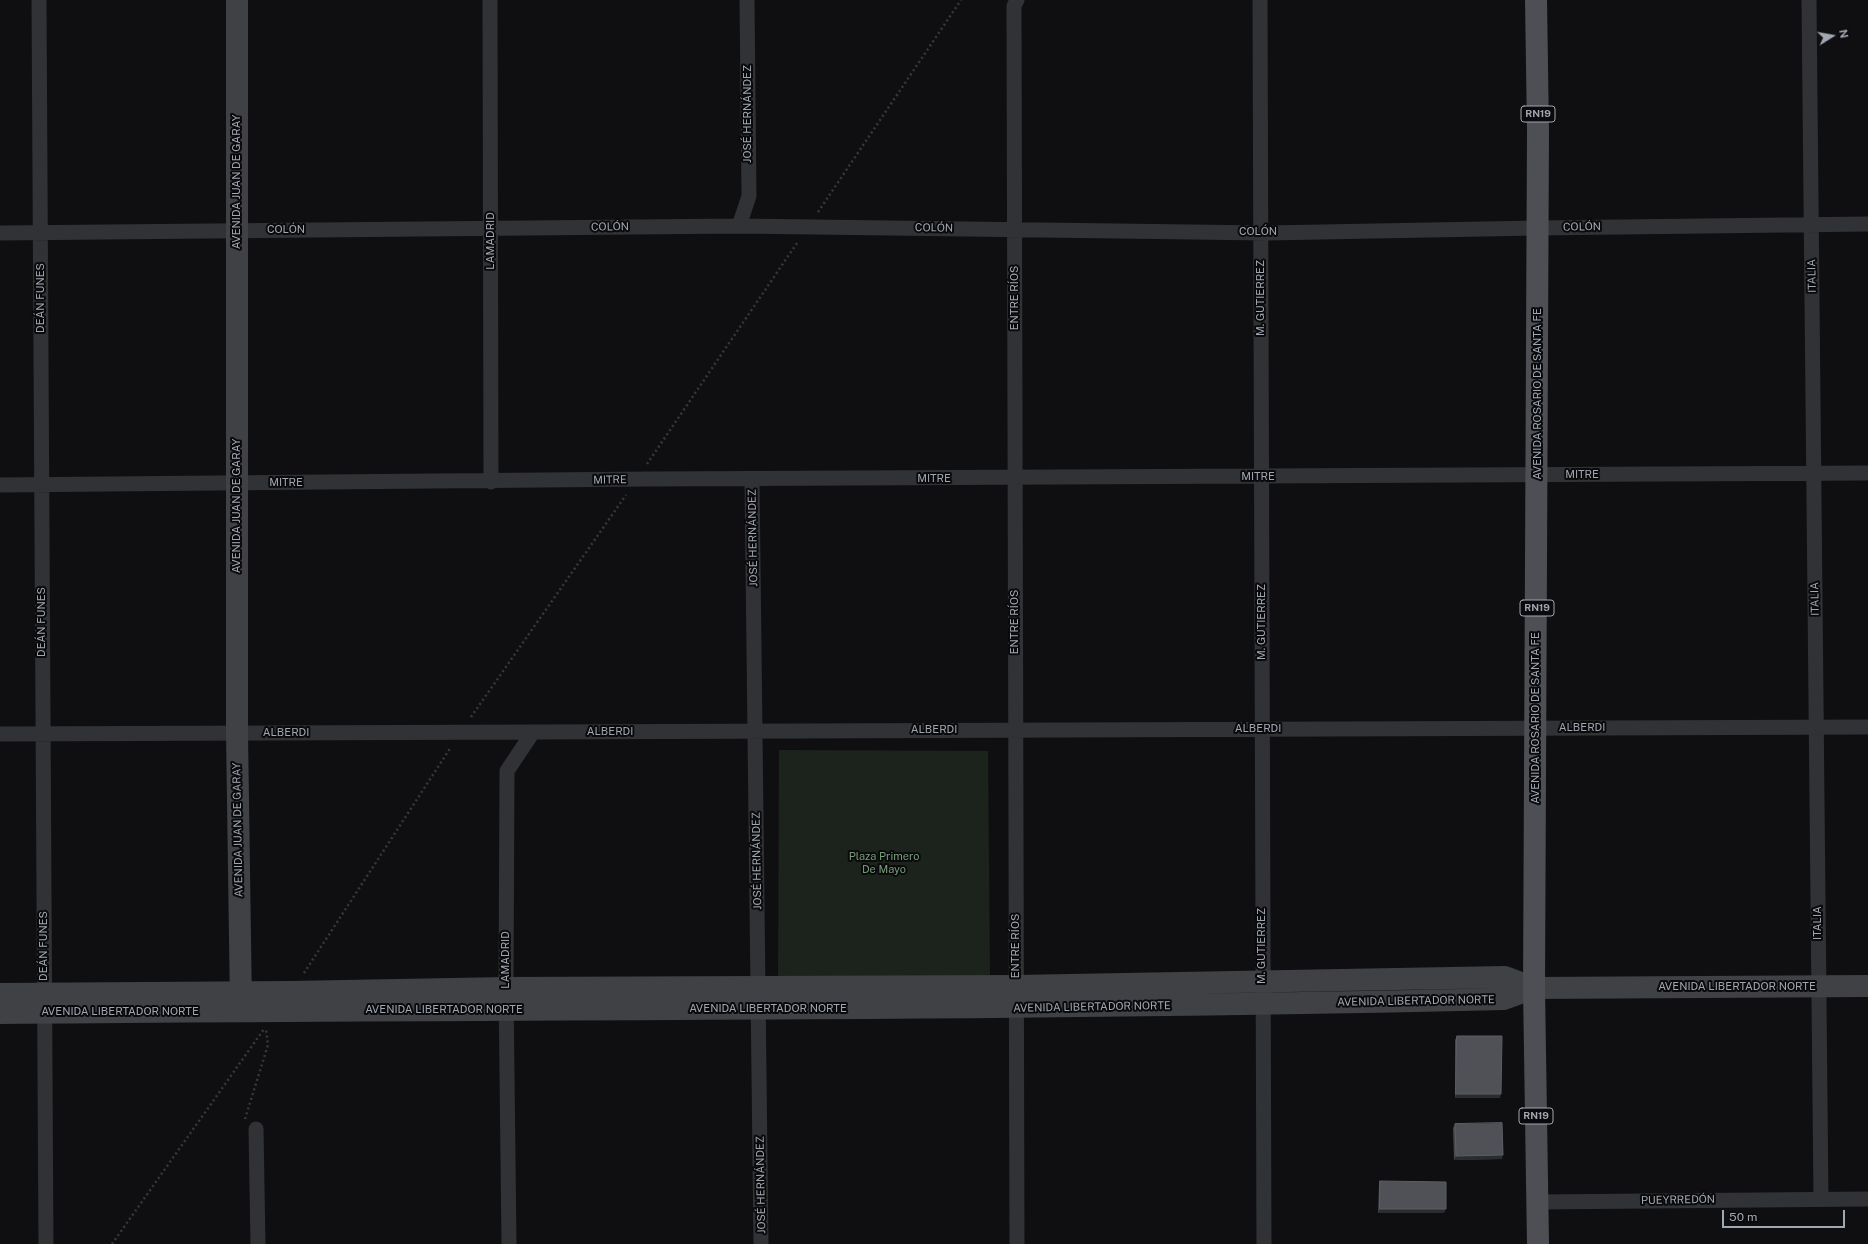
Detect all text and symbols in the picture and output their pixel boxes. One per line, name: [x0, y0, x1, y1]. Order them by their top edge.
north arrow: [1812, 16, 1852, 56]
text: N: [1837, 28, 1850, 39]
street label: JOSÉ HERNÁNDEZ: [741, 65, 755, 163]
road number: RN19: [1521, 106, 1555, 122]
street label: AVENIDA JUAN DE GARAY: [230, 115, 244, 249]
street label: LAMADRID: [484, 212, 498, 270]
street label: COLÓN: [591, 220, 629, 234]
street label: COLÓN: [1563, 220, 1601, 234]
street label: COLÓN: [915, 221, 953, 235]
street label: COLÓN: [267, 223, 305, 237]
street label: COLÓN: [1239, 225, 1277, 239]
street label: ITALIA: [1805, 259, 1819, 293]
street label: M. GUTIERREZ: [1254, 260, 1268, 336]
street label: DEÁN FUNES: [34, 263, 48, 333]
street label: ENTRE RÍOS: [1008, 266, 1022, 330]
street label: AVENIDA ROSARIO DE SANTA FE: [1531, 308, 1545, 480]
street label: AVENIDA JUAN DE GARAY: [230, 439, 244, 573]
street label: MITRE: [1565, 468, 1599, 482]
street label: MITRE: [1241, 470, 1275, 484]
street label: MITRE: [917, 472, 951, 486]
street label: MITRE: [593, 473, 627, 487]
street label: MITRE: [269, 476, 303, 490]
street label: JOSÉ HERNÁNDEZ: [746, 489, 760, 587]
street label: ITALIA: [1808, 582, 1822, 616]
street label: M. GUTIERREZ: [1255, 584, 1269, 660]
street label: DEÁN FUNES: [35, 587, 49, 657]
street label: ENTRE RÍOS: [1008, 590, 1022, 654]
road number: RN19: [1520, 600, 1554, 616]
street label: AVENIDA ROSARIO DE SANTA FE: [1529, 632, 1543, 804]
street label: ALBERDI: [1559, 721, 1605, 735]
street label: ALBERDI: [1235, 722, 1281, 736]
street label: ALBERDI: [911, 723, 957, 737]
street label: ALBERDI: [587, 725, 633, 739]
street label: ALBERDI: [263, 726, 309, 740]
street label: AVENIDA JUAN DE GARAY: [230, 763, 246, 897]
street label: JOSÉ HERNÁNDEZ: [750, 812, 764, 910]
park label: Plaza Primero De Mayo: [849, 850, 919, 876]
street label: ITALIA: [1811, 906, 1825, 940]
street label: M. GUTIERREZ: [1255, 908, 1269, 984]
street label: DEÁN FUNES: [37, 911, 51, 981]
street label: ENTRE RÍOS: [1009, 914, 1023, 978]
street label: LAMADRID: [499, 931, 513, 989]
street label: AVENIDA LIBERTADOR NORTE: [1658, 980, 1816, 994]
street label: AVENIDA LIBERTADOR NORTE: [1337, 993, 1495, 1009]
street label: AVENIDA LIBERTADOR NORTE: [1013, 999, 1171, 1015]
street label: AVENIDA LIBERTADOR NORTE: [689, 1002, 847, 1016]
street label: AVENIDA LIBERTADOR NORTE: [365, 1003, 523, 1017]
street label: AVENIDA LIBERTADOR NORTE: [41, 1005, 199, 1019]
road number: RN19: [1519, 1108, 1553, 1124]
street label: JOSÉ HERNÁNDEZ: [754, 1136, 768, 1234]
street label: PUEYRREDÓN: [1641, 1193, 1715, 1207]
scale bar: [1724, 1202, 1847, 1228]
text: 50 m: [1729, 1210, 1757, 1224]

